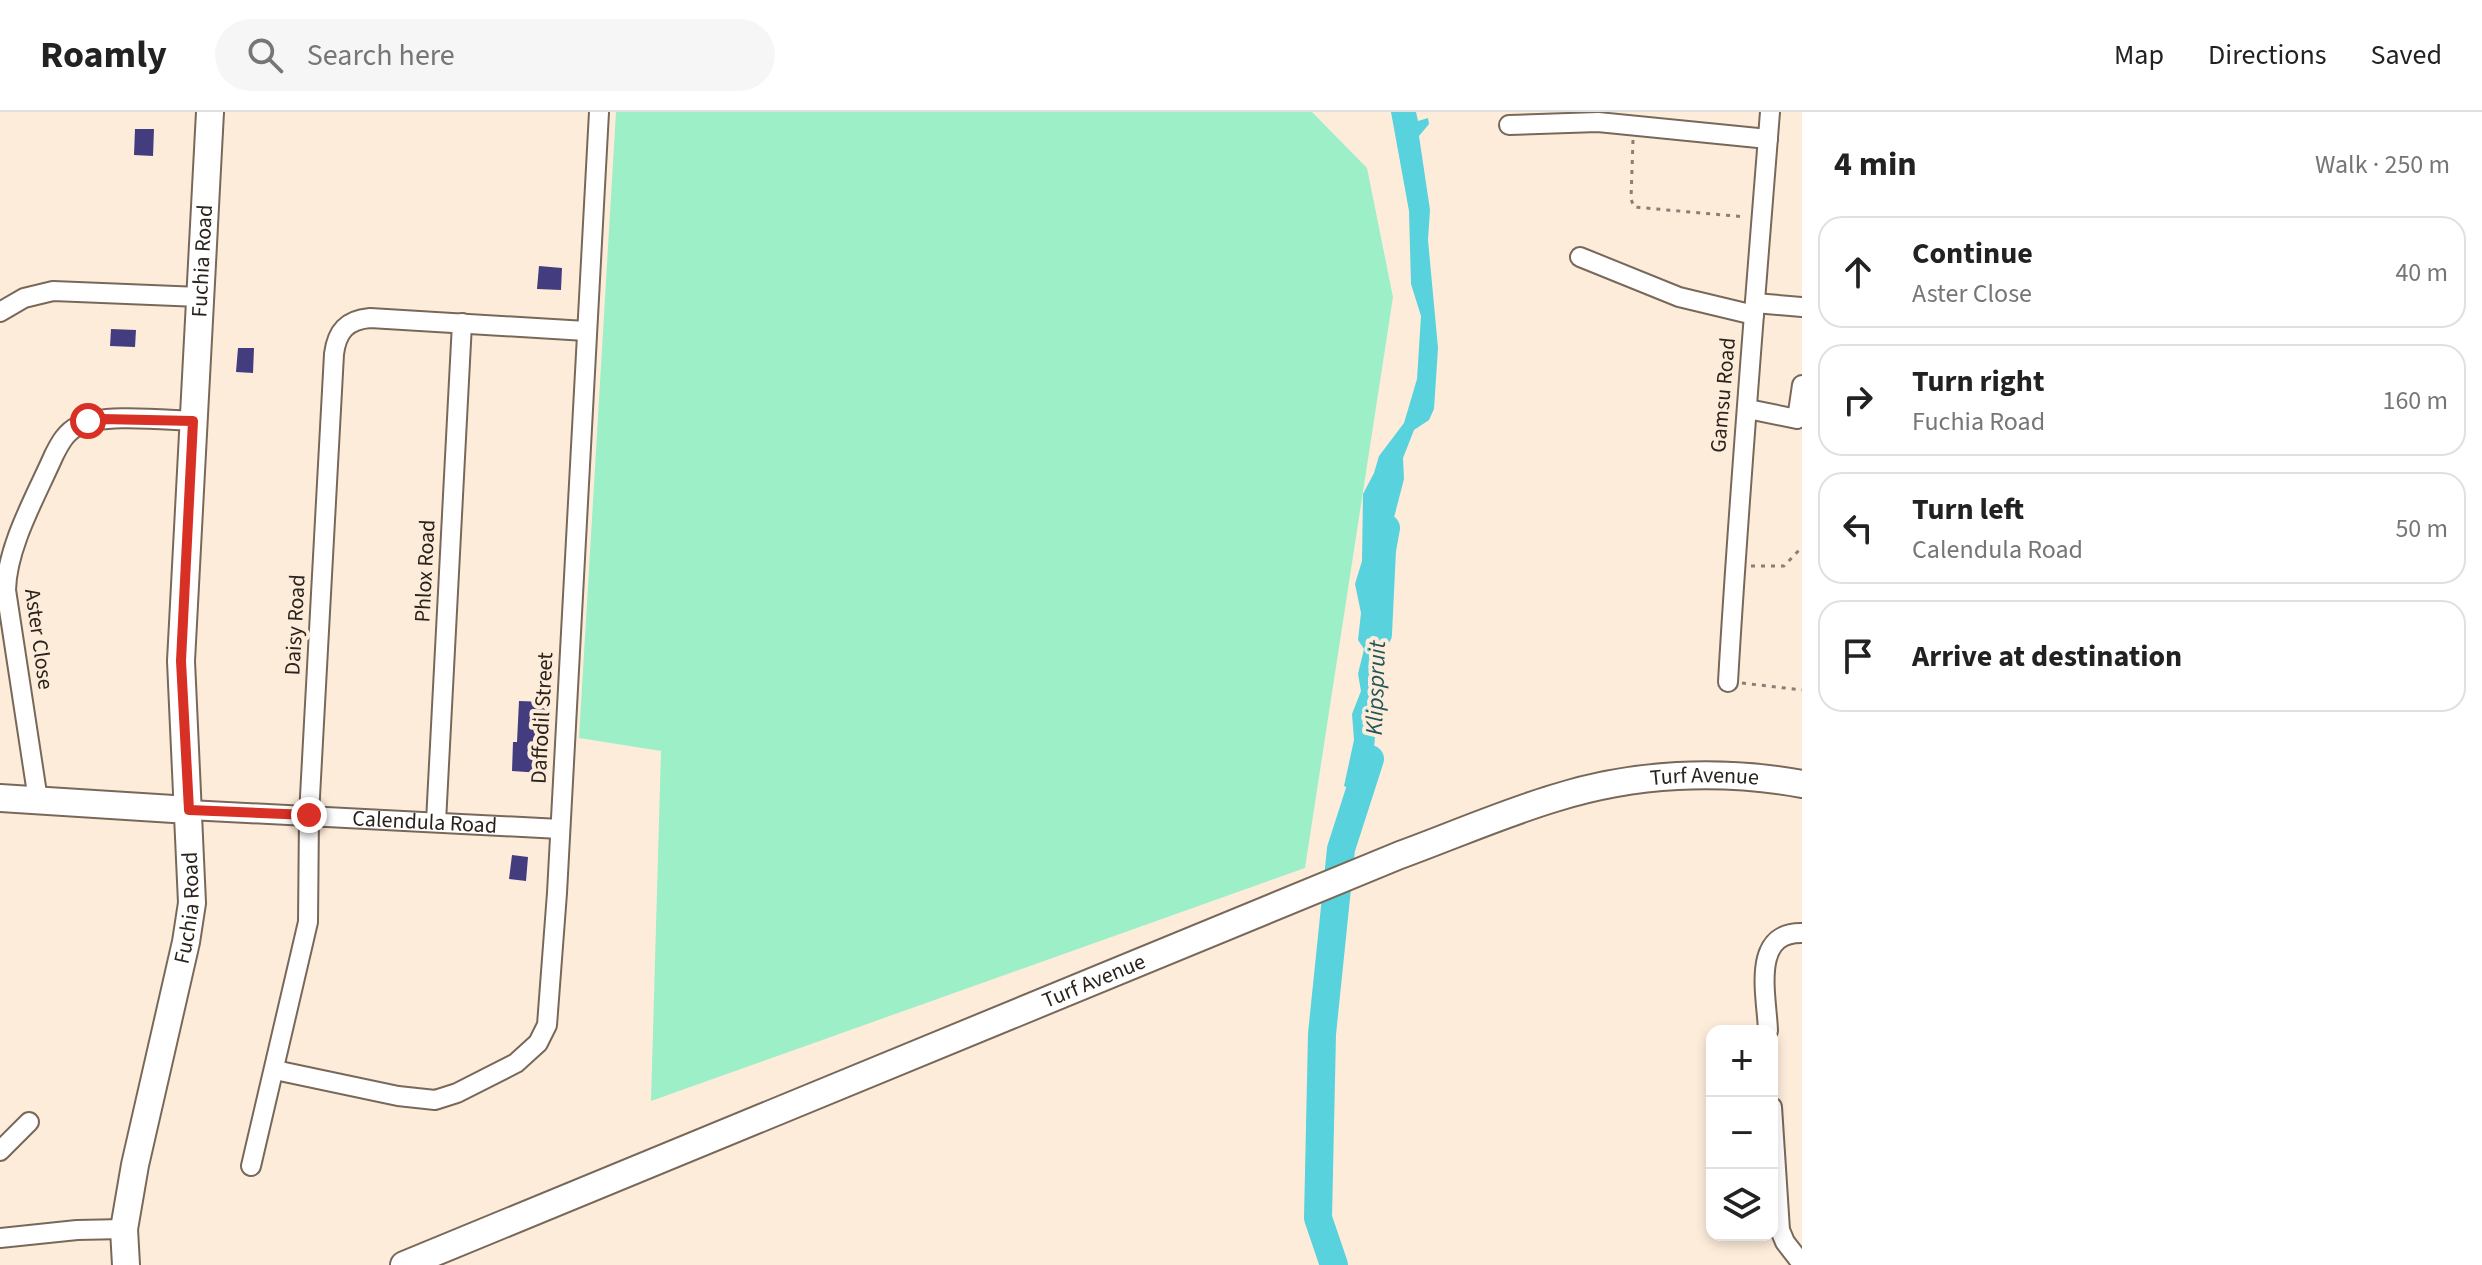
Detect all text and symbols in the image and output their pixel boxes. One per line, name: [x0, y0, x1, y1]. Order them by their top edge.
search box: [215, 19, 775, 91]
text: Roamly: [40, 28, 167, 82]
icon: search: [243, 33, 287, 77]
text: Search here: [307, 34, 455, 77]
text: Map: [2114, 35, 2164, 75]
text: Directions: [2208, 35, 2327, 75]
text: Saved: [2371, 35, 2442, 75]
text: 4 min: [1834, 140, 1917, 189]
text: Walk · 250 m: [2315, 146, 2450, 183]
street label: Fuchia Road: [183, 204, 221, 318]
text: Continue: [1912, 232, 2033, 275]
icon: ahead: [1836, 250, 1880, 294]
text: 40 m: [2395, 254, 2448, 291]
text: Aster Close: [1912, 275, 2032, 312]
street label: Gamsu Road: [1702, 336, 1744, 454]
text: Turn right: [1912, 360, 2044, 403]
icon: right: [1836, 378, 1880, 422]
text: 160 m: [2382, 382, 2448, 419]
route start: [70, 403, 106, 439]
text: Fuchia Road: [1912, 403, 2045, 440]
text: Turn left: [1912, 488, 2024, 531]
icon: left: [1836, 506, 1880, 550]
text: 50 m: [2395, 510, 2448, 547]
street label: Phlox Road: [406, 519, 444, 623]
text: Calendula Road: [1912, 531, 2083, 568]
street label: Daisy Road: [276, 574, 314, 676]
street label: Aster Close: [16, 587, 62, 692]
icon: arrive: [1836, 634, 1880, 678]
text: Arrive at destination: [1912, 635, 2182, 678]
water label: Klipspruit: [1357, 639, 1395, 736]
street label: Daffodil Street: [523, 651, 561, 785]
street label: Turf Avenue: [1648, 759, 1760, 794]
route end: [291, 797, 327, 833]
street label: Calendula Road: [352, 802, 498, 842]
street label: Fuchia Road: [165, 851, 208, 967]
street label: Turf Avenue: [1037, 945, 1150, 1017]
map controls: [1706, 1025, 1778, 1241]
button: +: [1706, 1025, 1778, 1097]
button: −: [1706, 1097, 1778, 1169]
button: layers: [1706, 1169, 1778, 1241]

